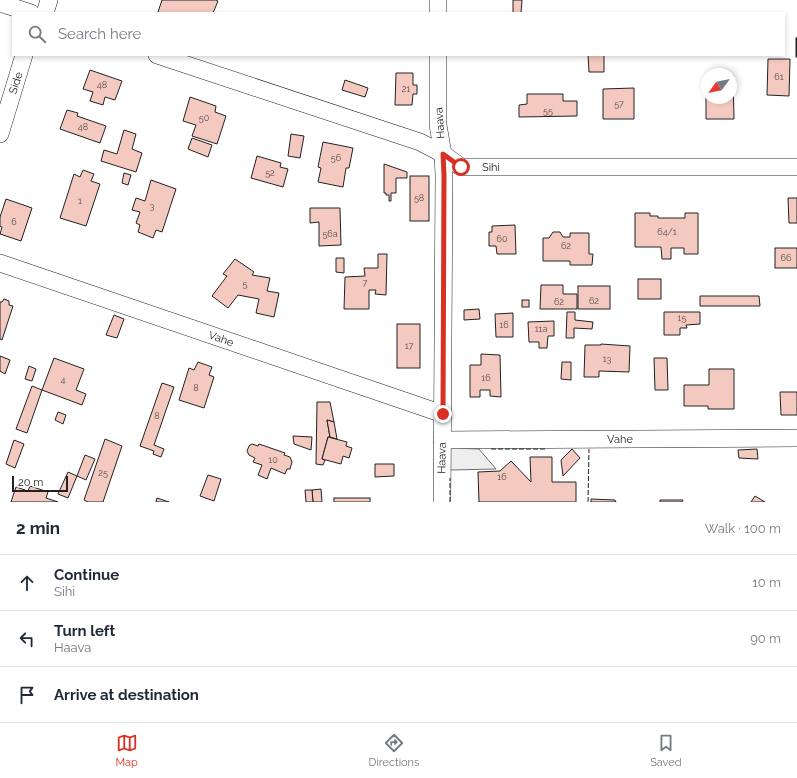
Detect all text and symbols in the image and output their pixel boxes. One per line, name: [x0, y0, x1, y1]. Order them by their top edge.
search box: [12, 12, 785, 56]
icon: search: [26, 23, 48, 45]
text: Search here: [58, 25, 141, 43]
north arrow: [701, 68, 737, 104]
street label: Side: [7, 70, 26, 96]
house number: 61: [774, 72, 784, 82]
house number: 48: [97, 80, 107, 90]
house number: 21: [402, 84, 410, 94]
house number: 57: [614, 99, 624, 109]
house number: 55: [543, 106, 553, 116]
street label: Haava: [432, 107, 448, 139]
house number: 50: [199, 113, 210, 123]
house number: 48: [78, 122, 88, 132]
house number: 56: [331, 153, 342, 163]
route start: [452, 158, 470, 176]
street label: Sihi: [482, 161, 500, 174]
house number: 52: [265, 168, 275, 178]
house number: 58: [414, 193, 424, 203]
house number: 1: [78, 196, 82, 206]
house number: 3: [150, 201, 155, 211]
house number: 6: [11, 217, 17, 227]
house number: 64/1: [657, 227, 677, 237]
house number: 56a: [322, 229, 338, 239]
house number: 60: [497, 234, 508, 244]
house number: 62: [561, 241, 571, 251]
house number: 66: [781, 253, 792, 263]
house number: 7: [363, 278, 368, 288]
house number: 5: [243, 279, 248, 289]
house number: 62: [589, 296, 599, 306]
house number: 62: [554, 297, 564, 307]
house number: 15: [678, 313, 686, 323]
house number: 16: [499, 320, 509, 330]
house number: 11a: [535, 324, 547, 334]
street label: Vahe: [207, 329, 236, 350]
house number: 17: [405, 341, 413, 351]
house number: 13: [603, 354, 612, 364]
house number: 16: [481, 373, 491, 383]
house number: 4: [61, 375, 66, 385]
house number: 8: [193, 383, 199, 393]
route end: [434, 405, 452, 423]
house number: 8: [154, 411, 160, 421]
street label: Vahe: [607, 433, 633, 446]
street label: Haava: [435, 442, 449, 474]
house number: 10: [268, 455, 278, 465]
house number: 25: [98, 468, 108, 478]
house number: 16: [497, 472, 507, 482]
scale bar: [12, 474, 68, 493]
text: 20 m: [18, 476, 43, 489]
text: 2 min: [16, 518, 60, 538]
text: Walk · 100 m: [705, 521, 781, 536]
text: Continue: [54, 566, 119, 584]
icon: ahead: [16, 572, 38, 594]
text: 10 m: [752, 575, 781, 590]
text: Sihi: [54, 584, 75, 599]
text: Turn left: [54, 622, 115, 640]
icon: left: [16, 628, 38, 650]
text: 90 m: [750, 631, 781, 646]
text: Haava: [54, 640, 91, 655]
icon: arrive: [16, 684, 38, 706]
text: Arrive at destination: [54, 686, 199, 704]
tab: Map: [115, 732, 138, 769]
tab: Directions: [369, 732, 419, 769]
tab: Saved: [650, 732, 682, 769]

